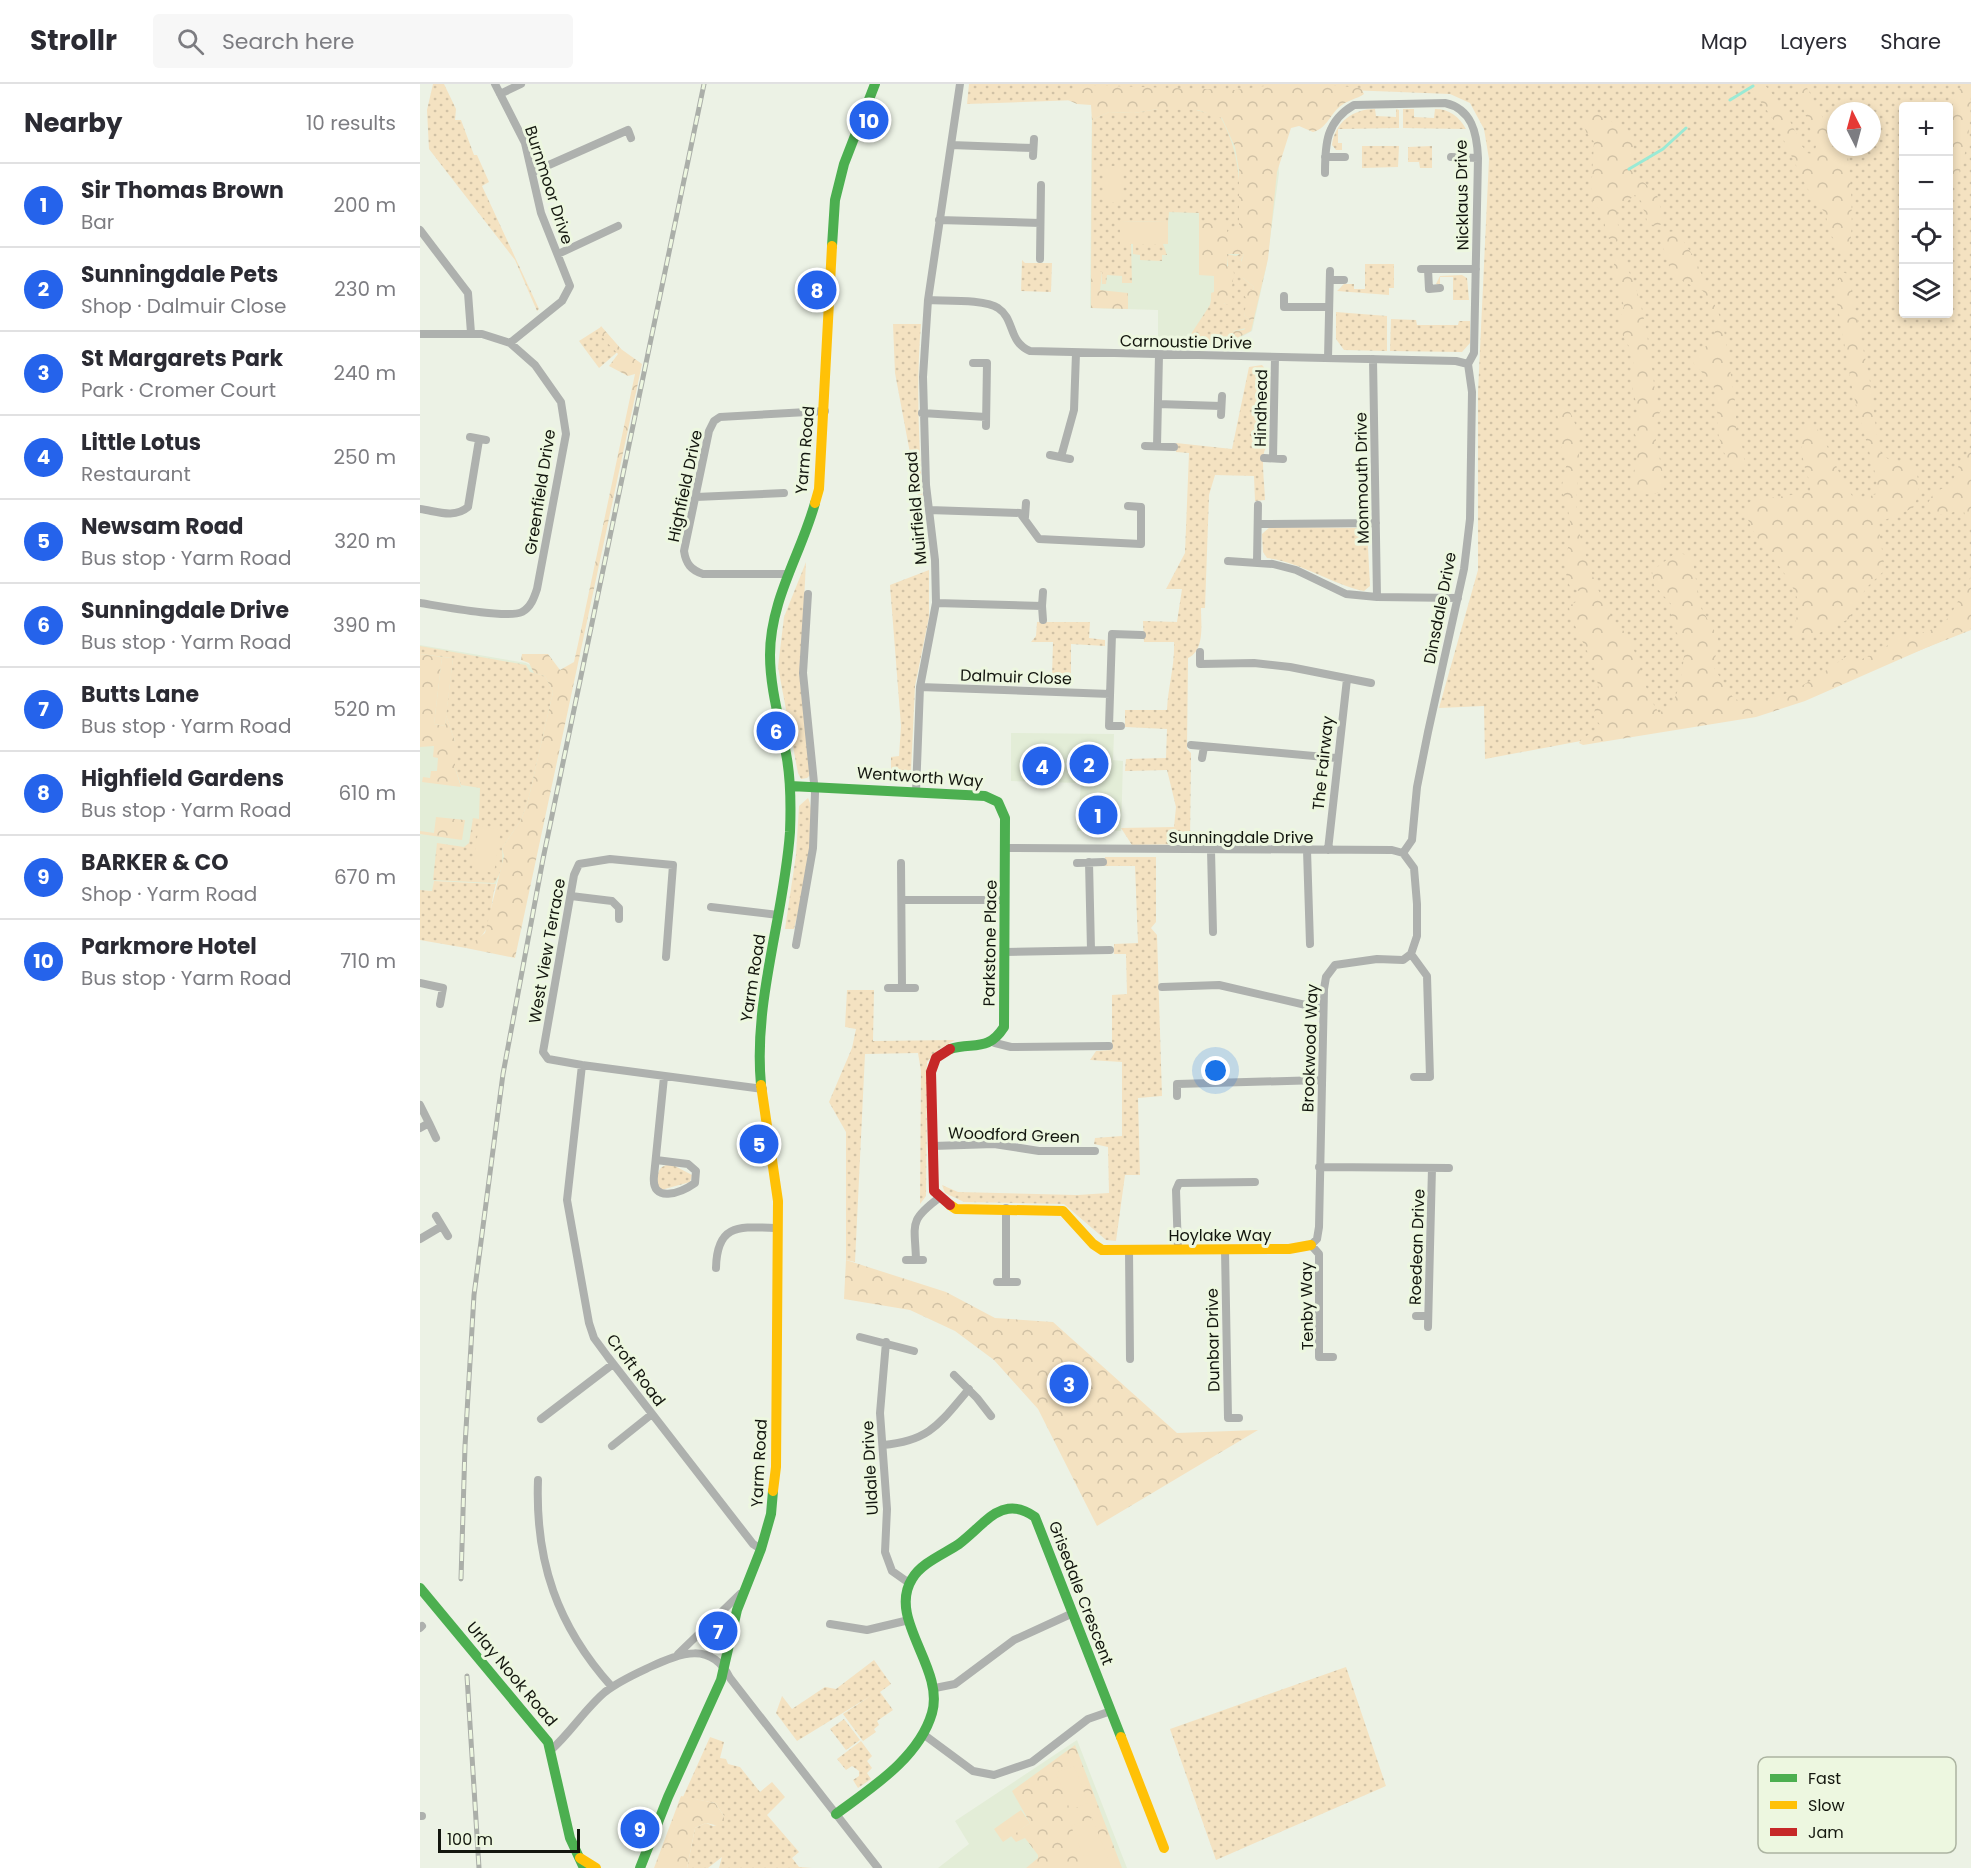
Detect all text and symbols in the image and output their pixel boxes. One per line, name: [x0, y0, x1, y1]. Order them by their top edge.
search box: [153, 14, 573, 68]
text: Strollr: [30, 21, 117, 60]
icon: search: [174, 25, 207, 58]
text: Search here: [222, 26, 354, 57]
text: Map: [1701, 27, 1747, 56]
text: Layers: [1780, 27, 1847, 56]
text: Share: [1880, 27, 1941, 56]
pin: 10: [850, 98, 888, 142]
north arrow: [1827, 102, 1881, 156]
map controls: [1899, 102, 1953, 318]
button: +: [1899, 102, 1953, 156]
text: Nearby: [24, 105, 122, 141]
text: 10 results: [306, 109, 396, 137]
street label: Burnmoor Drive: [519, 123, 579, 247]
street label: Nicklaus Drive: [1450, 139, 1474, 251]
button: −: [1899, 156, 1953, 210]
text: Sir Thomas Brown: [81, 175, 284, 206]
text: 1: [40, 191, 47, 219]
text: 200 m: [333, 191, 396, 219]
text: Bar: [81, 208, 114, 236]
button: locate: [1899, 210, 1953, 264]
text: Sunningdale Pets: [81, 259, 278, 290]
button: layers: [1899, 264, 1953, 318]
pin: 8: [798, 268, 836, 312]
text: 2: [38, 275, 49, 303]
text: 230 m: [334, 275, 396, 303]
text: Shop · Dalmuir Close: [81, 292, 286, 320]
street label: Carnoustie Drive: [1120, 329, 1252, 355]
text: St Margarets Park: [81, 343, 283, 374]
text: 3: [37, 359, 50, 387]
text: 240 m: [333, 359, 396, 387]
street label: Hindhead: [1249, 369, 1273, 447]
text: Park · Cromer Court: [81, 376, 276, 404]
street label: Yarm Road: [790, 405, 820, 495]
street label: Monmouth Drive: [1349, 412, 1375, 544]
text: Little Lotus: [81, 427, 201, 458]
street label: Greenfield Drive: [519, 428, 561, 556]
street label: Highfield Drive: [662, 428, 708, 544]
text: 4: [37, 443, 50, 471]
text: 250 m: [333, 443, 396, 471]
street label: Muirfield Road: [900, 450, 932, 566]
text: Restaurant: [81, 460, 191, 488]
text: Newsam Road: [81, 511, 244, 542]
text: 5: [37, 527, 50, 555]
text: 320 m: [334, 527, 396, 555]
text: Bus stop · Yarm Road: [81, 544, 291, 572]
street label: Dinsdale Drive: [1418, 550, 1462, 666]
text: Sunningdale Drive: [81, 595, 289, 626]
text: 6: [37, 611, 50, 639]
text: 390 m: [333, 611, 396, 639]
text: Bus stop · Yarm Road: [81, 628, 291, 656]
street label: Dalmuir Close: [960, 664, 1072, 690]
text: Butts Lane: [81, 679, 199, 710]
text: 7: [38, 695, 49, 723]
text: 520 m: [333, 695, 396, 723]
pin: 6: [756, 708, 796, 754]
text: Bus stop · Yarm Road: [81, 712, 291, 740]
street label: The Fairway: [1307, 715, 1339, 811]
pin: 2: [1070, 742, 1108, 786]
pin: 4: [1022, 744, 1062, 788]
street label: Wentworth Way: [856, 761, 984, 793]
text: Highfield Gardens: [81, 763, 284, 794]
text: 8: [37, 779, 50, 807]
text: 610 m: [338, 779, 396, 807]
pin: 1: [1078, 792, 1118, 838]
text: Bus stop · Yarm Road: [81, 796, 291, 824]
street label: Sunningdale Drive: [1169, 826, 1314, 849]
text: BARKER & CO: [81, 847, 229, 878]
text: 9: [37, 863, 50, 891]
text: 670 m: [334, 863, 396, 891]
street label: West View Terrace: [523, 877, 571, 1025]
street label: Parkstone Place: [977, 879, 1003, 1007]
text: Shop · Yarm Road: [81, 880, 257, 908]
text: Parkmore Hotel: [81, 931, 257, 962]
street label: Yarm Road: [735, 933, 771, 1023]
text: 10: [33, 947, 54, 975]
text: 710 m: [340, 947, 396, 975]
text: Bus stop · Yarm Road: [81, 964, 291, 992]
street label: Brookwood Way: [1296, 983, 1324, 1113]
your location: [1201, 1056, 1230, 1085]
street label: Woodford Green: [948, 1121, 1080, 1149]
pin: 5: [740, 1122, 778, 1166]
street label: Roedean Drive: [1403, 1189, 1431, 1305]
street label: Hoylake Way: [1169, 1224, 1271, 1247]
street label: Tenby Way: [1295, 1262, 1319, 1350]
street label: Dunbar Drive: [1201, 1288, 1225, 1392]
street label: Croft Road: [601, 1329, 671, 1411]
pin: 3: [1050, 1362, 1088, 1406]
street label: Yarm Road: [745, 1418, 773, 1508]
street label: Uldale Drive: [856, 1420, 884, 1516]
street label: Grisedale Crescent: [1043, 1518, 1119, 1669]
pin: 7: [698, 1608, 738, 1654]
street label: Urlay Nook Road: [461, 1617, 563, 1731]
legend: [1758, 1757, 1956, 1853]
text: Fast: [1808, 1767, 1841, 1790]
text: Slow: [1808, 1794, 1845, 1817]
pin: 9: [620, 1806, 660, 1852]
text: Jam: [1808, 1821, 1844, 1844]
scale bar: [438, 1826, 580, 1854]
text: 100 m: [447, 1828, 493, 1851]

